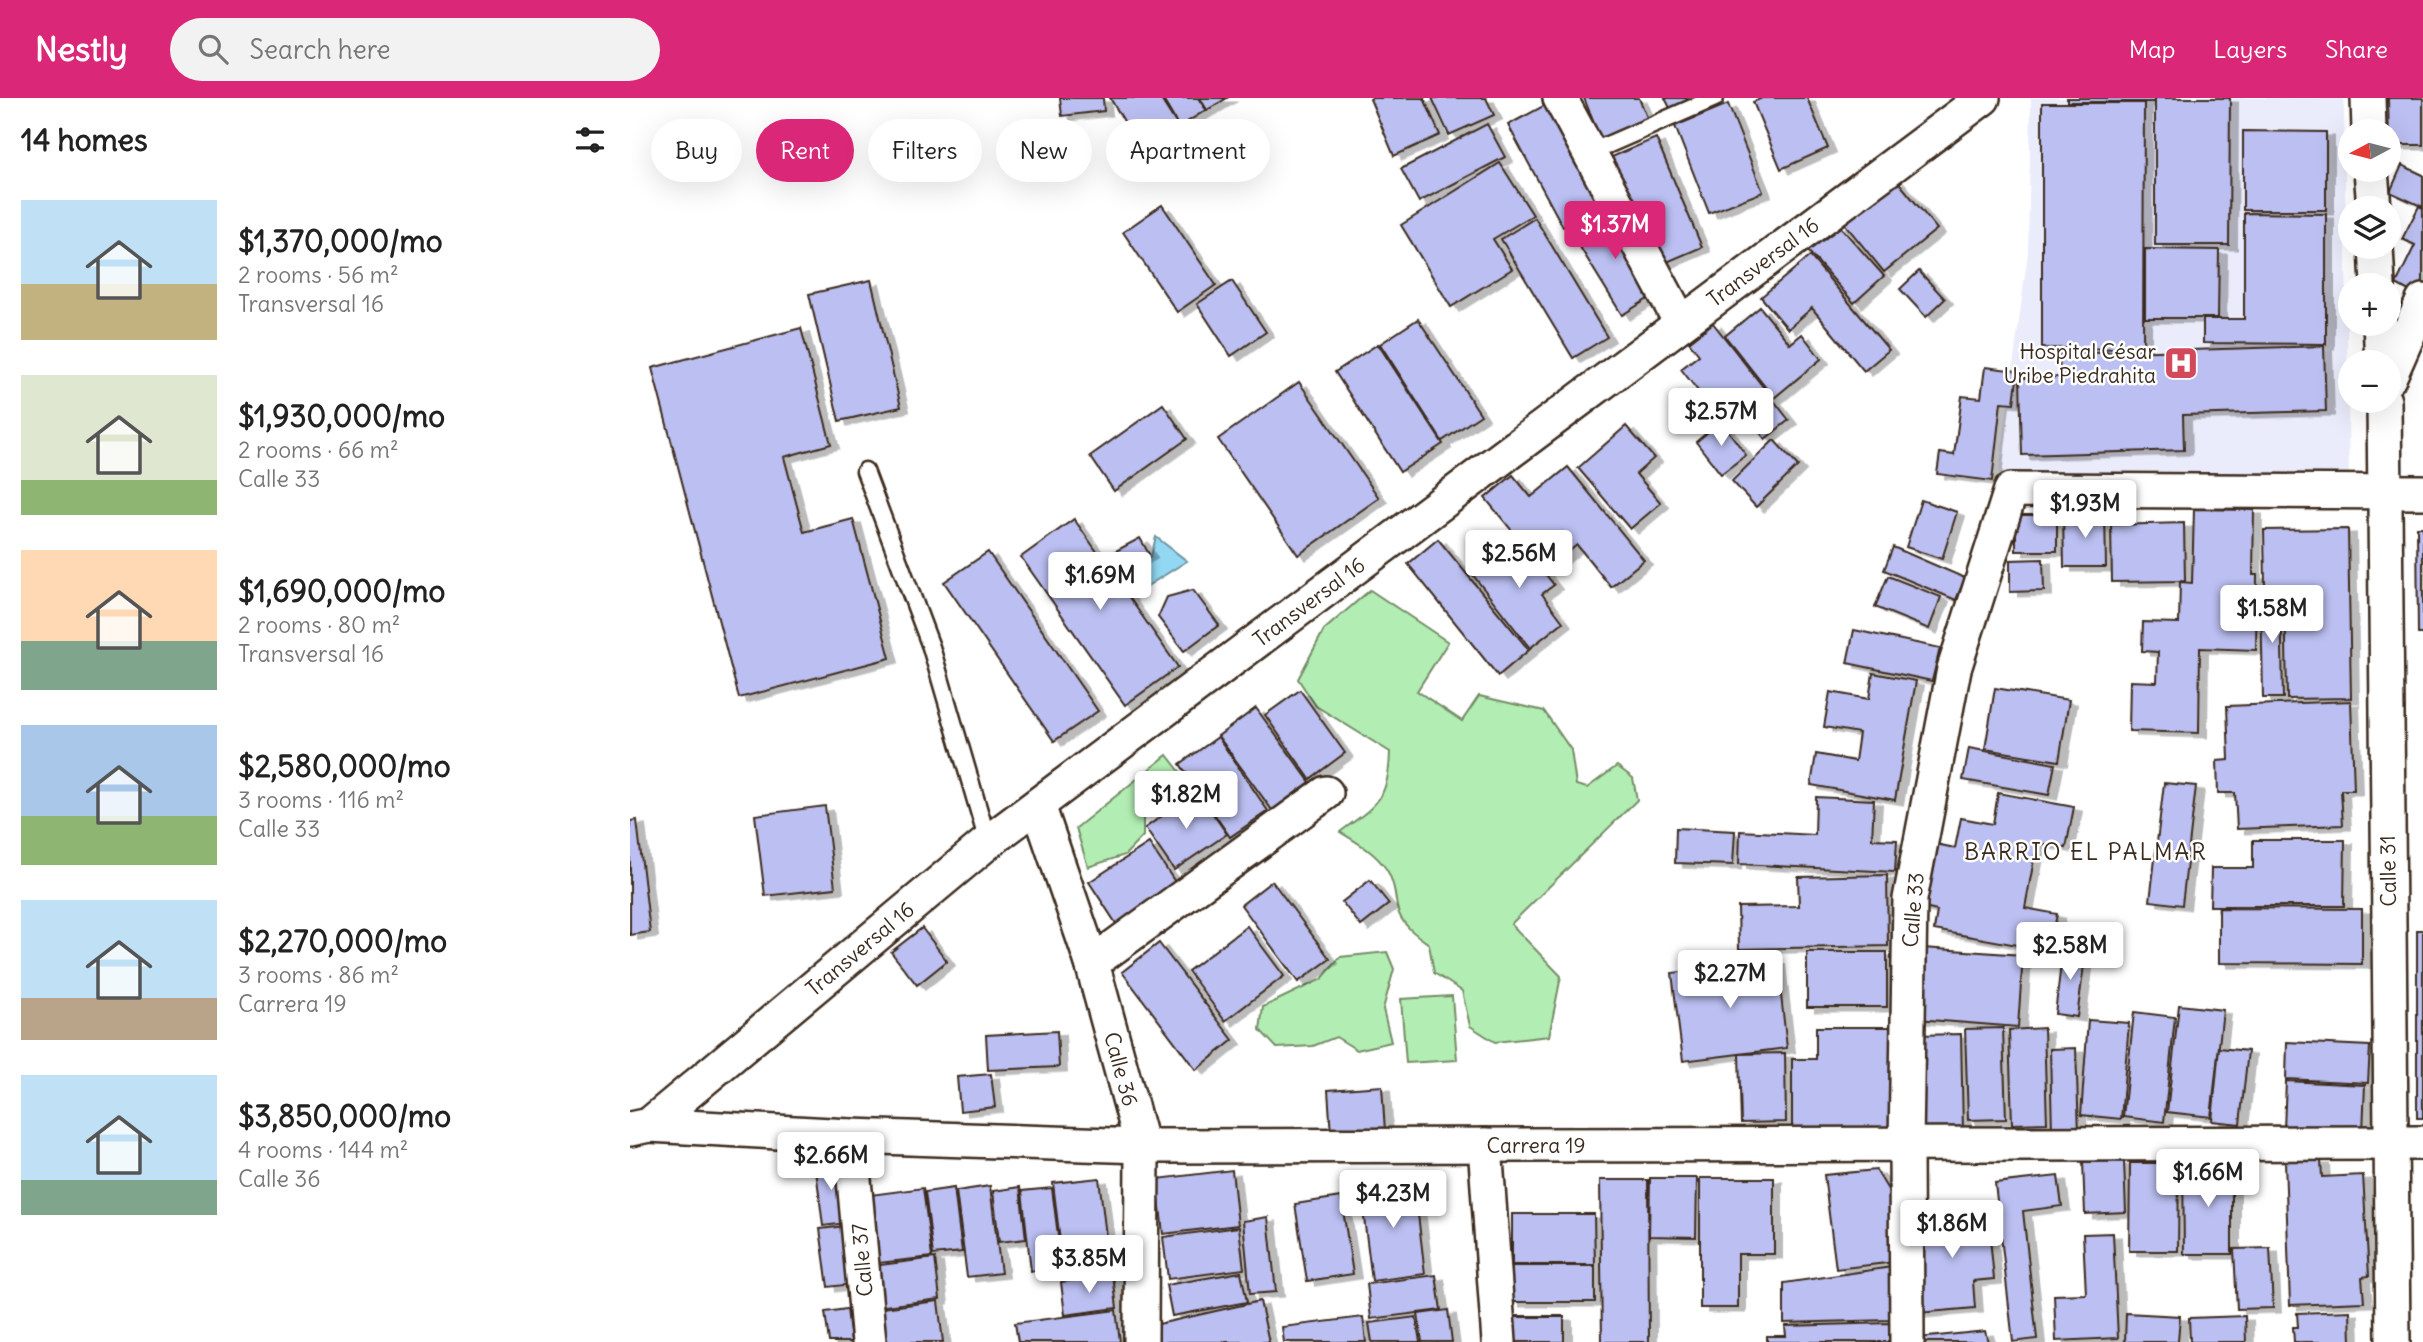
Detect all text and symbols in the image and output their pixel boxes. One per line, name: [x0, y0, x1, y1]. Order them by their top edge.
search box: [170, 18, 660, 81]
text: Nestly: [35, 28, 128, 70]
icon: search: [194, 30, 232, 68]
text: Search here: [250, 33, 391, 66]
text: Map: [2129, 34, 2175, 64]
text: Layers: [2213, 34, 2287, 64]
text: Share: [2325, 34, 2388, 64]
chip: Buy: [651, 119, 742, 182]
chip: Rent: [756, 119, 854, 182]
chip: Filters: [868, 119, 982, 182]
chip: New: [996, 119, 1092, 182]
chip: Apartment: [1106, 119, 1270, 182]
north arrow: [2338, 119, 2401, 182]
map controls: [2338, 119, 2401, 413]
text: 14 homes: [21, 121, 148, 159]
icon: filters: [571, 121, 609, 159]
button: layers: [2338, 196, 2401, 259]
pin: $1.37M: [1558, 202, 1672, 261]
text: $1.37M: [1580, 209, 1650, 238]
street label: Transversal 16: [1702, 211, 1824, 313]
text: $1,370,000/mo: [238, 222, 443, 260]
icon: home: [77, 228, 161, 312]
text: 2 rooms · 56 m²: [238, 260, 399, 289]
button: +: [2338, 273, 2401, 336]
text: Transversal 16: [238, 289, 384, 318]
place label: Hospital César Uribe Piedrahita: [2003, 338, 2156, 389]
hospital icon: Hospital César Uribe Piedrahita: [2162, 344, 2200, 382]
button: −: [2338, 350, 2401, 413]
pin: $2.57M: [1664, 388, 1778, 448]
text: $2.57M: [1684, 396, 1758, 425]
text: $1,930,000/mo: [238, 397, 445, 435]
icon: home: [77, 403, 161, 487]
text: 2 rooms · 66 m²: [238, 435, 399, 464]
text: Calle 33: [238, 464, 320, 493]
pin: $1.93M: [2028, 480, 2142, 540]
text: $1.93M: [2049, 488, 2121, 517]
pin: $2.56M: [1462, 531, 1576, 590]
text: $2.56M: [1481, 538, 1557, 567]
street label: Transversal 16: [1248, 551, 1370, 653]
pin: $1.69M: [1043, 552, 1157, 612]
text: $1.69M: [1064, 560, 1136, 589]
text: $1,690,000/mo: [238, 572, 445, 610]
icon: home: [77, 578, 161, 662]
pin: $1.58M: [2215, 586, 2329, 645]
text: $1.58M: [2236, 593, 2308, 622]
text: 2 rooms · 80 m²: [238, 610, 400, 639]
text: Transversal 16: [238, 639, 384, 668]
text: $2,580,000/mo: [238, 747, 451, 785]
icon: home: [77, 753, 161, 837]
pin: $1.82M: [1129, 772, 1243, 831]
text: $1.82M: [1151, 779, 1221, 808]
text: 3 rooms · 116 m²: [238, 785, 404, 814]
text: Calle 33: [238, 814, 320, 843]
street label: Calle 31: [2374, 835, 2402, 907]
district label: BARRIO EL PALMAR: [1964, 837, 2208, 866]
street label: Calle 33: [1896, 871, 1930, 949]
street label: Transversal 16: [800, 896, 920, 1002]
text: $2,270,000/mo: [238, 922, 447, 960]
pin: $2.58M: [2013, 922, 2127, 982]
icon: home: [77, 928, 161, 1012]
text: $2.58M: [2032, 930, 2108, 959]
pin: $2.27M: [1673, 950, 1787, 1010]
text: $2.27M: [1694, 958, 1766, 987]
text: 3 rooms · 86 m²: [238, 960, 399, 989]
text: Carrera 19: [238, 989, 347, 1018]
street label: Calle 36: [1098, 1029, 1144, 1109]
text: $3,850,000/mo: [238, 1097, 451, 1135]
icon: home: [77, 1103, 161, 1187]
pin: $2.66M: [774, 1132, 888, 1192]
street label: Carrera 19: [1486, 1132, 1586, 1159]
text: 4 rooms · 144 m²: [238, 1135, 408, 1164]
text: $2.66M: [793, 1140, 869, 1169]
pin: $1.66M: [2151, 1150, 2265, 1209]
text: $1.66M: [2172, 1157, 2244, 1186]
text: Calle 36: [238, 1164, 321, 1193]
pin: $4.23M: [1336, 1170, 1450, 1230]
text: $4.23M: [1355, 1178, 1431, 1207]
pin: $1.86M: [1895, 1200, 2009, 1260]
text: $1.86M: [1916, 1208, 1988, 1237]
street label: Calle 37: [845, 1222, 879, 1298]
pin: $3.85M: [1032, 1236, 1146, 1295]
text: $3.85M: [1051, 1243, 1127, 1272]

